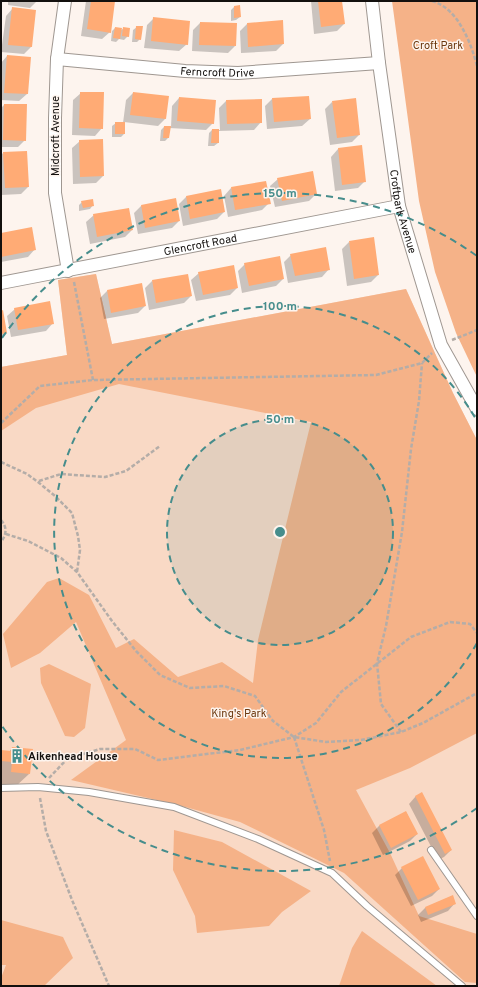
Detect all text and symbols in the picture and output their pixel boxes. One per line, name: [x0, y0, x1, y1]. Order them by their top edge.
park label: Croft Park: [413, 39, 463, 53]
street label: Ferncroft Drive: [180, 65, 255, 81]
street label: Midcroft Avenue: [49, 96, 63, 176]
street label: Croftpark Avenue: [386, 169, 419, 256]
text: 150 m: [263, 186, 297, 202]
street label: Glencroft Road: [163, 231, 238, 259]
text: 100 m: [263, 299, 297, 315]
text: 50 m: [266, 412, 294, 428]
centre of rings: [273, 525, 287, 539]
park label: King's Park: [211, 707, 267, 721]
building icon: Aikenhead House: [9, 748, 25, 764]
place label: Aikenhead House: [28, 750, 118, 764]

